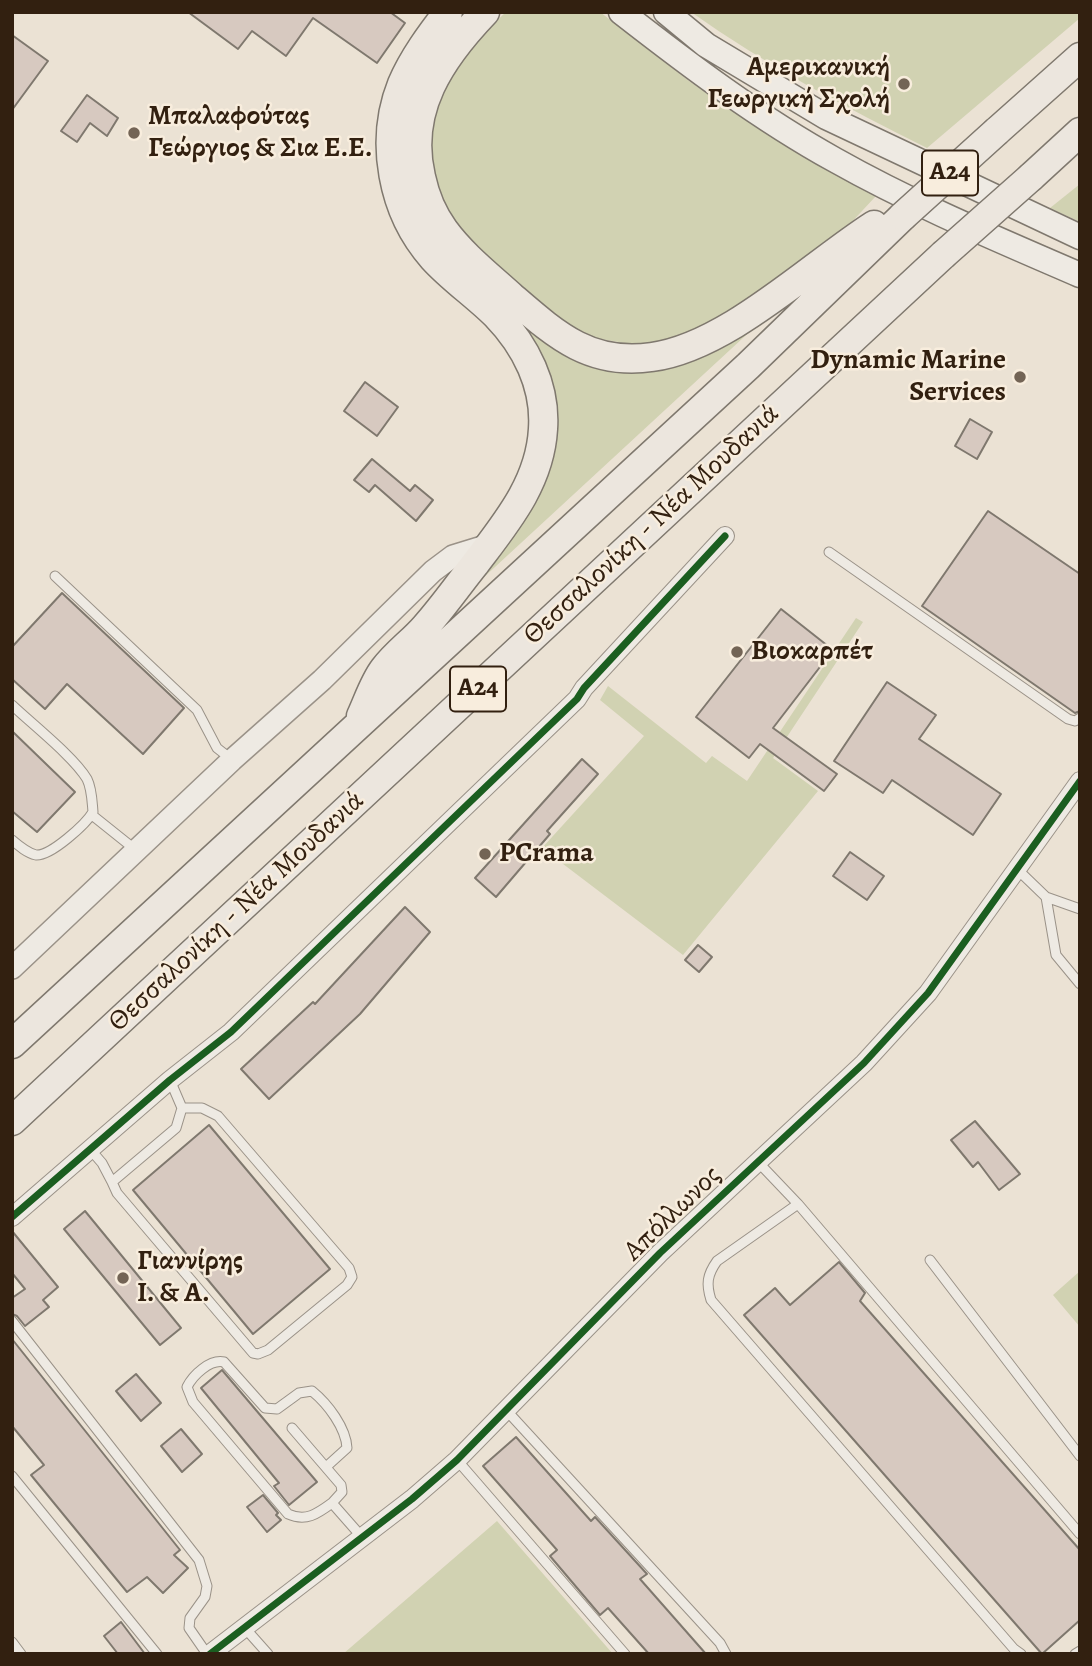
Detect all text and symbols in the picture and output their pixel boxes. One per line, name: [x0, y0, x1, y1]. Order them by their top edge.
place label: Αμερικανική Γεωργική Σχολή: [707, 51, 890, 117]
marker: Αμερικανική Γεωργική Σχολή: [896, 76, 912, 92]
place label: Μπαλαφούτας Γεώργιος & Σια Ε.Ε.: [148, 100, 372, 166]
marker: Μπαλαφούτας Γεώργιος & Σια Ε.Ε.: [126, 125, 142, 141]
road number: Α24: [922, 150, 978, 196]
place label: Dynamic Marine Services: [810, 344, 1006, 410]
marker: Dynamic Marine Services: [1012, 369, 1028, 385]
street label: Θεσσαλονίκη - Νέα Μουδανιά: [517, 398, 787, 652]
place label: Βιοκαρπέτ: [751, 635, 873, 669]
marker: Βιοκαρπέτ: [729, 644, 745, 660]
road number: Α24: [450, 666, 506, 712]
street label: Θεσσαλονίκη - Νέα Μουδανιά: [102, 785, 372, 1039]
place label: PCrama: [499, 837, 594, 871]
marker: PCrama: [477, 846, 493, 862]
street label: Απόλλωνος: [617, 1159, 729, 1269]
place label: Γιαννίρης Ι. & Α.: [137, 1245, 243, 1311]
marker: Γιαννίρης Ι. & Α.: [115, 1270, 131, 1286]

